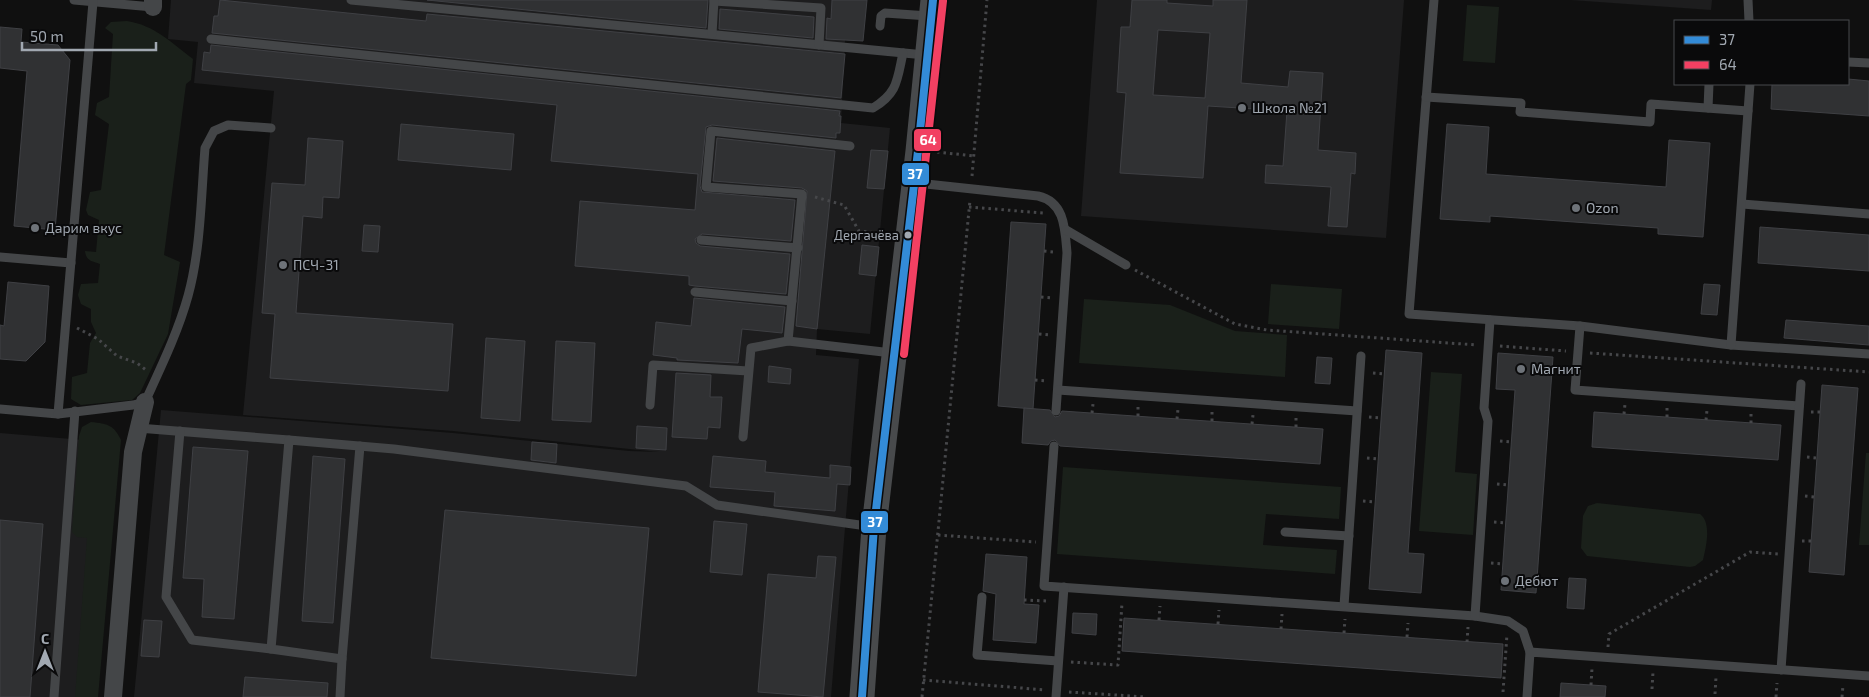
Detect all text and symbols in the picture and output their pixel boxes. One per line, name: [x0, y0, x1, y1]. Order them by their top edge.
scale bar: [22, 20, 156, 52]
legend: [1674, 20, 1849, 85]
text: 50 m: [30, 27, 64, 45]
text: 37: [1719, 30, 1735, 48]
text: 64: [1719, 55, 1737, 73]
place label: Школа №21: [1252, 99, 1327, 116]
marker: Школа №21: [1236, 102, 1248, 114]
line badge: 64: [913, 128, 942, 152]
text: 64: [919, 131, 937, 148]
line badge: 37: [901, 162, 930, 186]
text: 37: [907, 165, 923, 182]
place label: Ozon: [1586, 199, 1619, 216]
marker: Ozon: [1570, 202, 1582, 214]
place label: Дарим вкус: [45, 219, 122, 236]
marker: Дарим вкус: [29, 222, 41, 234]
place label: Дергачёва: [834, 227, 899, 243]
marker: Дергачёва: [903, 230, 913, 240]
place label: ПСЧ-31: [293, 256, 339, 273]
marker: ПСЧ-31: [277, 259, 289, 271]
place label: Магнит: [1531, 360, 1581, 377]
marker: Магнит: [1515, 363, 1527, 375]
line badge: 37: [860, 510, 889, 534]
text: 37: [867, 513, 883, 530]
place label: Дебют: [1515, 572, 1558, 589]
marker: Дебют: [1499, 575, 1511, 587]
north arrow: [20, 627, 70, 677]
text: С: [41, 630, 49, 647]

